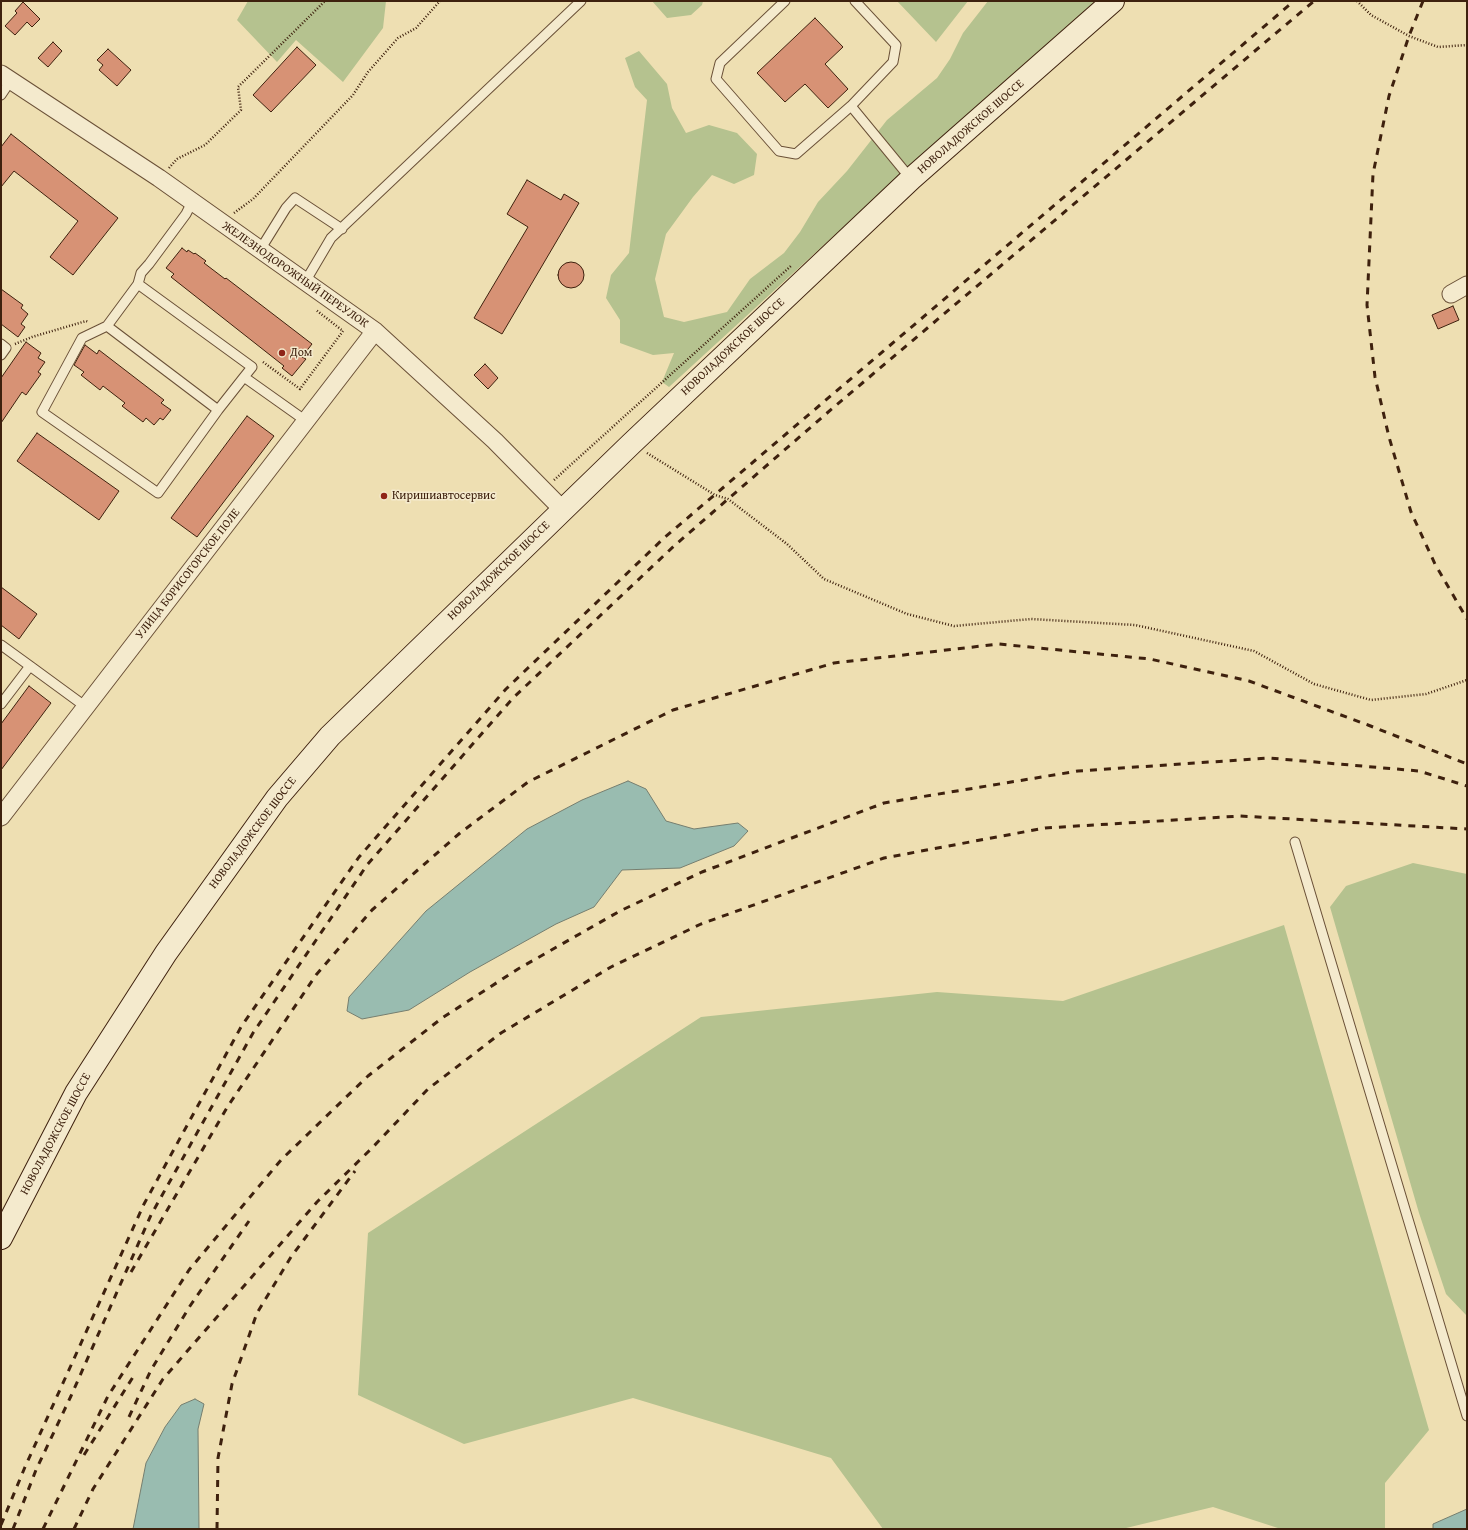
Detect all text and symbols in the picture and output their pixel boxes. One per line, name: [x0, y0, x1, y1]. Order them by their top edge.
street label: НОВОЛАДОЖСКОЕ ШОССЕ: [915, 77, 1027, 177]
street label: ЖЕЛЕЗНОДОРОЖНЫЙ ПЕРЕУЛОК: [219, 219, 371, 331]
street label: НОВОЛАДОЖСКОЕ ШОССЕ: [678, 295, 788, 399]
place label: Дом: [290, 346, 312, 360]
marker: Дом: [277, 348, 287, 358]
place label: Киришиавтосервис: [392, 489, 496, 503]
marker: Киришиавтосервис: [379, 491, 389, 501]
street label: УЛИЦА БОРИСОГОРСКОЕ ПОЛЕ: [133, 506, 243, 642]
street label: НОВОЛАДОЖСКОЕ ШОССЕ: [445, 519, 553, 623]
street label: НОВОЛАДОЖСКОЕ ШОССЕ: [206, 774, 300, 892]
street label: НОВОЛАДОЖСКОЕ ШОССЕ: [18, 1071, 94, 1197]

